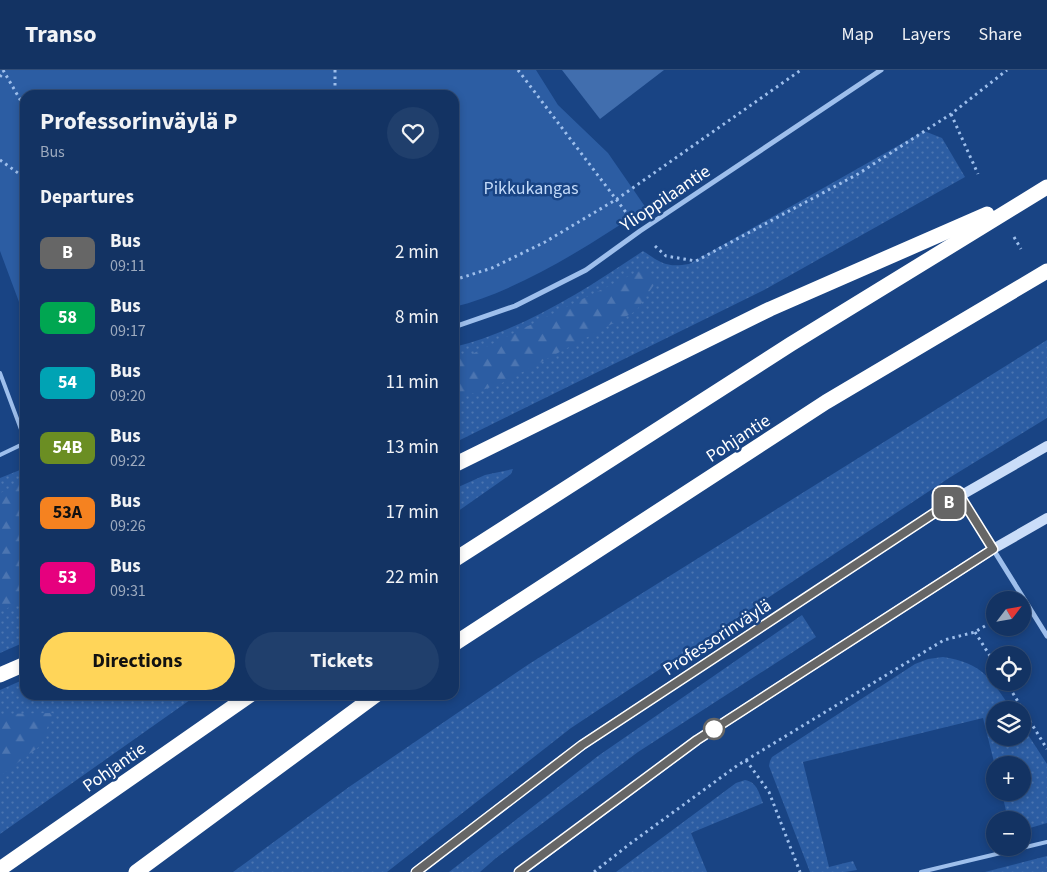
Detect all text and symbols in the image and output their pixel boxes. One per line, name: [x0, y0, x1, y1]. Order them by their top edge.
text: Transo: [25, 17, 97, 52]
text: Map: [842, 22, 874, 47]
text: Layers: [902, 22, 951, 47]
text: Share: [979, 22, 1022, 47]
text: Professorinväylä P: [40, 104, 238, 139]
button: heart: [387, 107, 439, 159]
text: Bus: [40, 141, 65, 163]
street label: Ylioppilaantie: [614, 159, 715, 238]
park label: Pikkukangas: [483, 176, 579, 201]
text: Departures: [40, 184, 134, 211]
text: Bus: [110, 228, 141, 255]
text: 2 min: [395, 239, 439, 266]
text: B: [62, 240, 73, 265]
text: 09:11: [110, 255, 146, 277]
text: Bus: [110, 293, 141, 320]
text: 8 min: [395, 304, 439, 331]
text: 58: [58, 305, 77, 330]
text: 09:17: [110, 320, 146, 342]
text: Bus: [110, 358, 141, 385]
text: 11 min: [385, 369, 439, 396]
text: 54: [58, 370, 77, 395]
text: 09:20: [110, 385, 146, 407]
street label: Pohjantie: [701, 408, 775, 469]
text: Bus: [110, 423, 141, 450]
text: 13 min: [385, 434, 439, 461]
text: 54B: [53, 435, 82, 460]
text: 09:22: [110, 450, 146, 472]
line badge: B: [933, 487, 965, 519]
text: Bus: [110, 488, 141, 515]
text: B: [944, 490, 954, 515]
text: 17 min: [385, 499, 439, 526]
text: 53A: [53, 500, 82, 525]
text: 09:26: [110, 515, 146, 537]
text: Bus: [110, 553, 141, 580]
text: 22 min: [385, 564, 439, 591]
text: 53: [58, 565, 77, 590]
text: 09:31: [110, 580, 146, 602]
north arrow: [986, 591, 1031, 636]
map controls: [986, 591, 1031, 856]
street label: Professorinväylä: [658, 593, 776, 682]
button: Directions: [40, 632, 235, 690]
button: Tickets: [245, 632, 439, 690]
button: locate: [986, 646, 1031, 691]
button: layers: [986, 701, 1031, 746]
unlabelled marker: [703, 718, 725, 740]
street label: Pohjantie: [78, 736, 151, 798]
button: +: [986, 756, 1031, 801]
button: −: [986, 811, 1031, 856]

